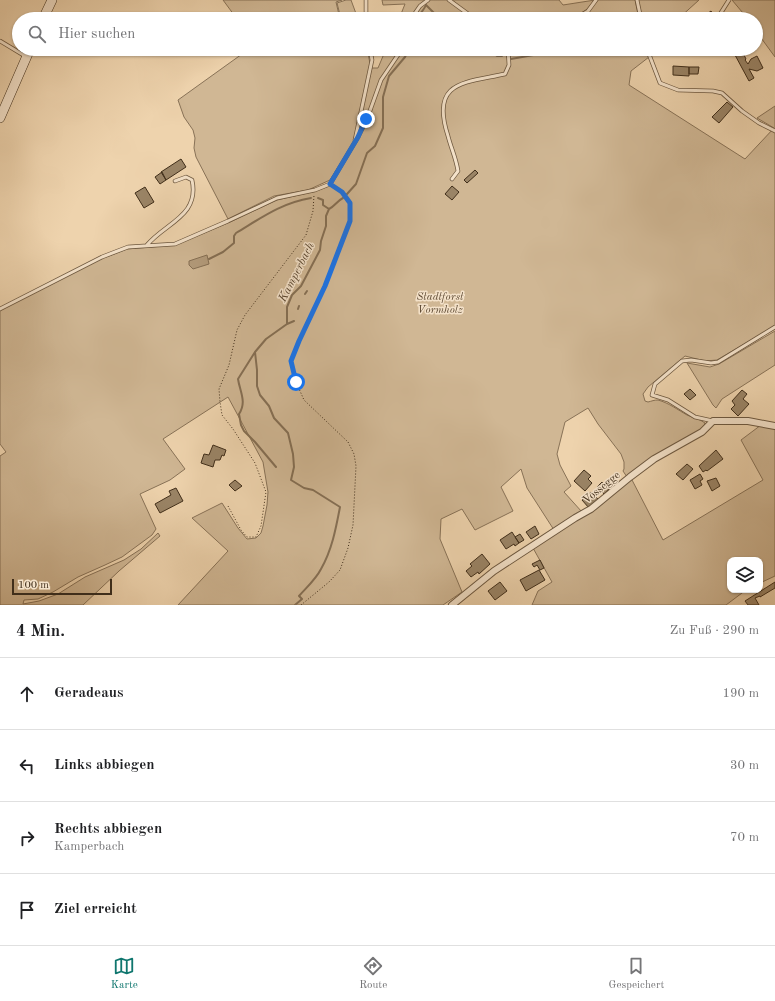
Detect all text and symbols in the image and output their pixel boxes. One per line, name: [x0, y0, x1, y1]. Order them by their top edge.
search box: [12, 12, 763, 56]
icon: search: [26, 23, 48, 45]
text: Hier suchen: [58, 27, 135, 42]
route end: [357, 110, 375, 128]
water label: Kamperbach: [276, 241, 317, 305]
park label: Stadtforst Vormholz: [416, 292, 464, 316]
route start: [287, 373, 305, 391]
street label: Vossegge: [581, 470, 623, 506]
map controls: [727, 557, 763, 593]
button: layers: [727, 557, 763, 593]
scale bar: [12, 577, 112, 596]
text: 100 m: [18, 580, 49, 591]
text: 4 Min.: [16, 623, 65, 640]
text: Zu Fuß · 290 m: [670, 624, 759, 637]
icon: ahead: [16, 683, 38, 705]
text: Geradeaus: [54, 686, 123, 701]
text: 190 m: [722, 687, 759, 700]
icon: left: [16, 755, 38, 777]
text: Links abbiegen: [54, 758, 155, 773]
text: 30 m: [730, 759, 759, 772]
text: Rechts abbiegen: [54, 822, 162, 837]
icon: right: [16, 827, 38, 849]
text: 70 m: [730, 831, 759, 844]
text: Kamperbach: [54, 840, 124, 853]
icon: arrive: [16, 899, 38, 921]
text: Ziel erreicht: [54, 902, 137, 917]
tab: Karte: [111, 955, 138, 993]
tab: Route: [359, 955, 387, 993]
tab: Gespeichert: [609, 955, 664, 993]

